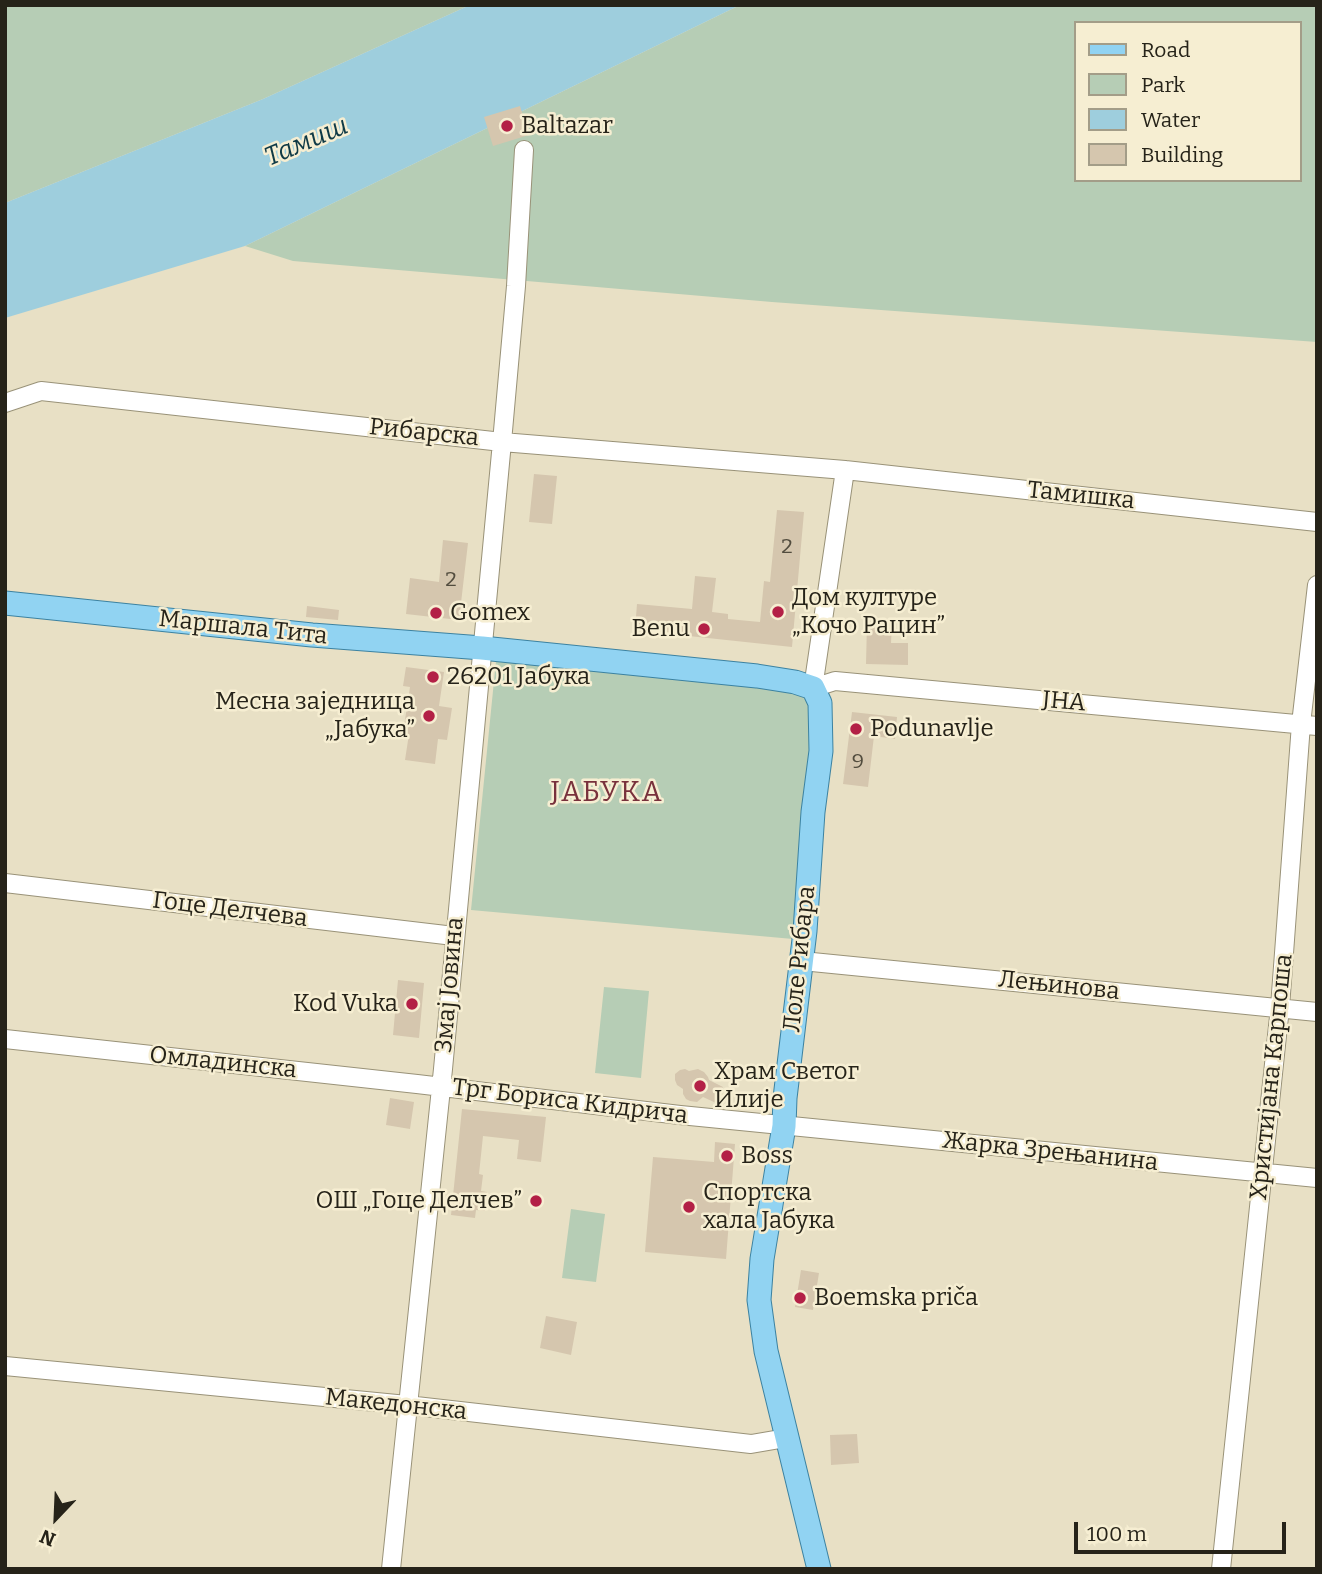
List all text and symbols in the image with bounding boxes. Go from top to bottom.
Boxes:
legend [1074,21,1301,182]
text: Road [1141,37,1190,63]
text: Park [1141,72,1185,98]
text: Water [1141,107,1200,133]
water label: Тамиш [260,110,354,174]
place label: Baltazar [521,112,613,140]
marker: Baltazar [499,118,515,134]
text: Building [1141,142,1223,168]
street label: Рибарска [368,413,480,453]
street label: Тамишка [1026,476,1136,516]
house number: 2 [781,534,793,560]
house number: 2 [445,567,457,593]
place label: Дом културе „Кочо Рацин” [792,584,945,640]
place label: Gomex [450,599,530,627]
marker: Дом културе „Кочо Рацин” [770,604,786,620]
street label: Маршала Тита [157,605,329,651]
marker: Gomex [428,605,444,621]
place label: Benu [632,615,690,643]
marker: Benu [696,621,712,637]
place label: 26201 Јабука [447,663,590,691]
marker: 26201 Јабука [425,669,441,685]
street label: ЈНА [1041,686,1087,718]
place label: Месна заједница „Јабука” [215,688,415,744]
marker: Месна заједница „Јабука” [421,708,437,724]
place label: Podunavlje [870,715,994,743]
marker: Podunavlje [848,721,864,737]
house number: 9 [852,749,864,775]
district label: ЈАБУКА [551,776,663,810]
street label: Лоле Рибара [778,884,822,1034]
street label: Гоце Делчева [151,886,309,934]
street label: Змај Јовина [430,916,470,1054]
street label: Христијана Карпоша [1245,952,1299,1202]
street label: Лењинова [997,965,1121,1007]
place label: Kod Vuka [293,990,398,1018]
marker: Kod Vuka [404,996,420,1012]
street label: Омладинска [148,1041,298,1085]
place label: Храм Светог Илије [714,1058,859,1114]
street label: Трг Бориса Кидрича [451,1073,689,1131]
marker: Храм Светог Илије [692,1078,708,1094]
street label: Жарка Зрењанина [940,1126,1160,1178]
place label: Boss [741,1142,793,1170]
marker: Boss [719,1148,735,1164]
place label: Спортска хала Јабука [703,1179,835,1235]
place label: ОШ „Гоце Делчев” [315,1187,522,1215]
marker: ОШ „Гоце Делчев” [528,1193,544,1209]
marker: Спортска хала Јабука [681,1199,697,1215]
place label: Boemska priča [814,1284,978,1312]
marker: Boemska priča [792,1290,808,1306]
street label: Македонска [324,1383,468,1427]
north arrow [21,1483,91,1553]
scale bar [1077,1508,1289,1552]
text: 100 m [1087,1521,1147,1547]
text: N [36,1524,59,1551]

